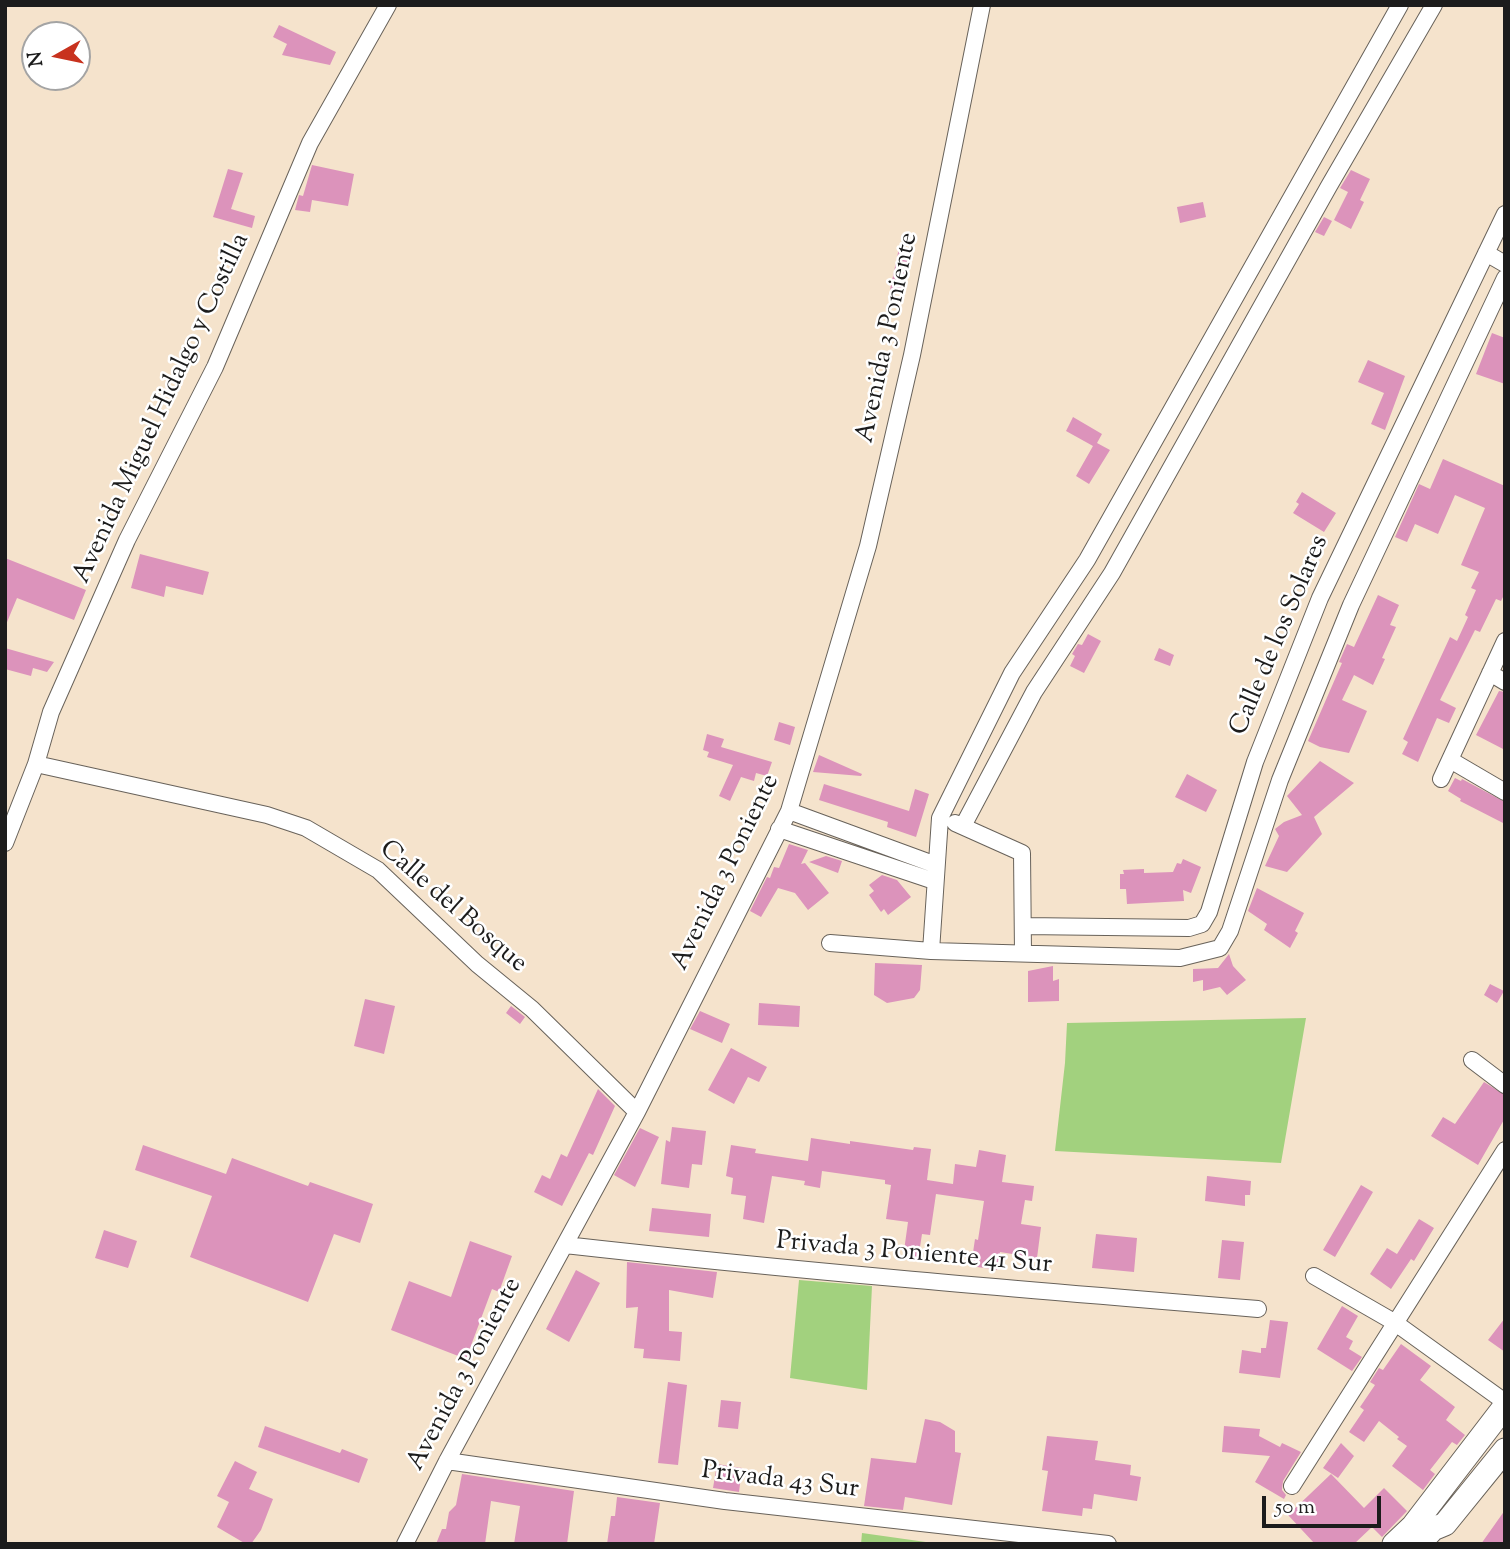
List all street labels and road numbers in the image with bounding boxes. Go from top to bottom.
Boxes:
street label: Avenida Miguel Hidalgo y Costilla [68,229,258,589]
street label: Avenida 3 Poniente [851,230,927,446]
street label: Calle de los Solares [1225,531,1337,741]
street label: Avenida 3 Poniente [666,770,788,976]
street label: Calle del Bosque [372,835,532,981]
street label: Privada 3 Poniente 41 Sur [775,1227,1053,1283]
street label: Avenida 3 Poniente [402,1273,530,1477]
street label: Privada 43 Sur [700,1457,860,1507]

